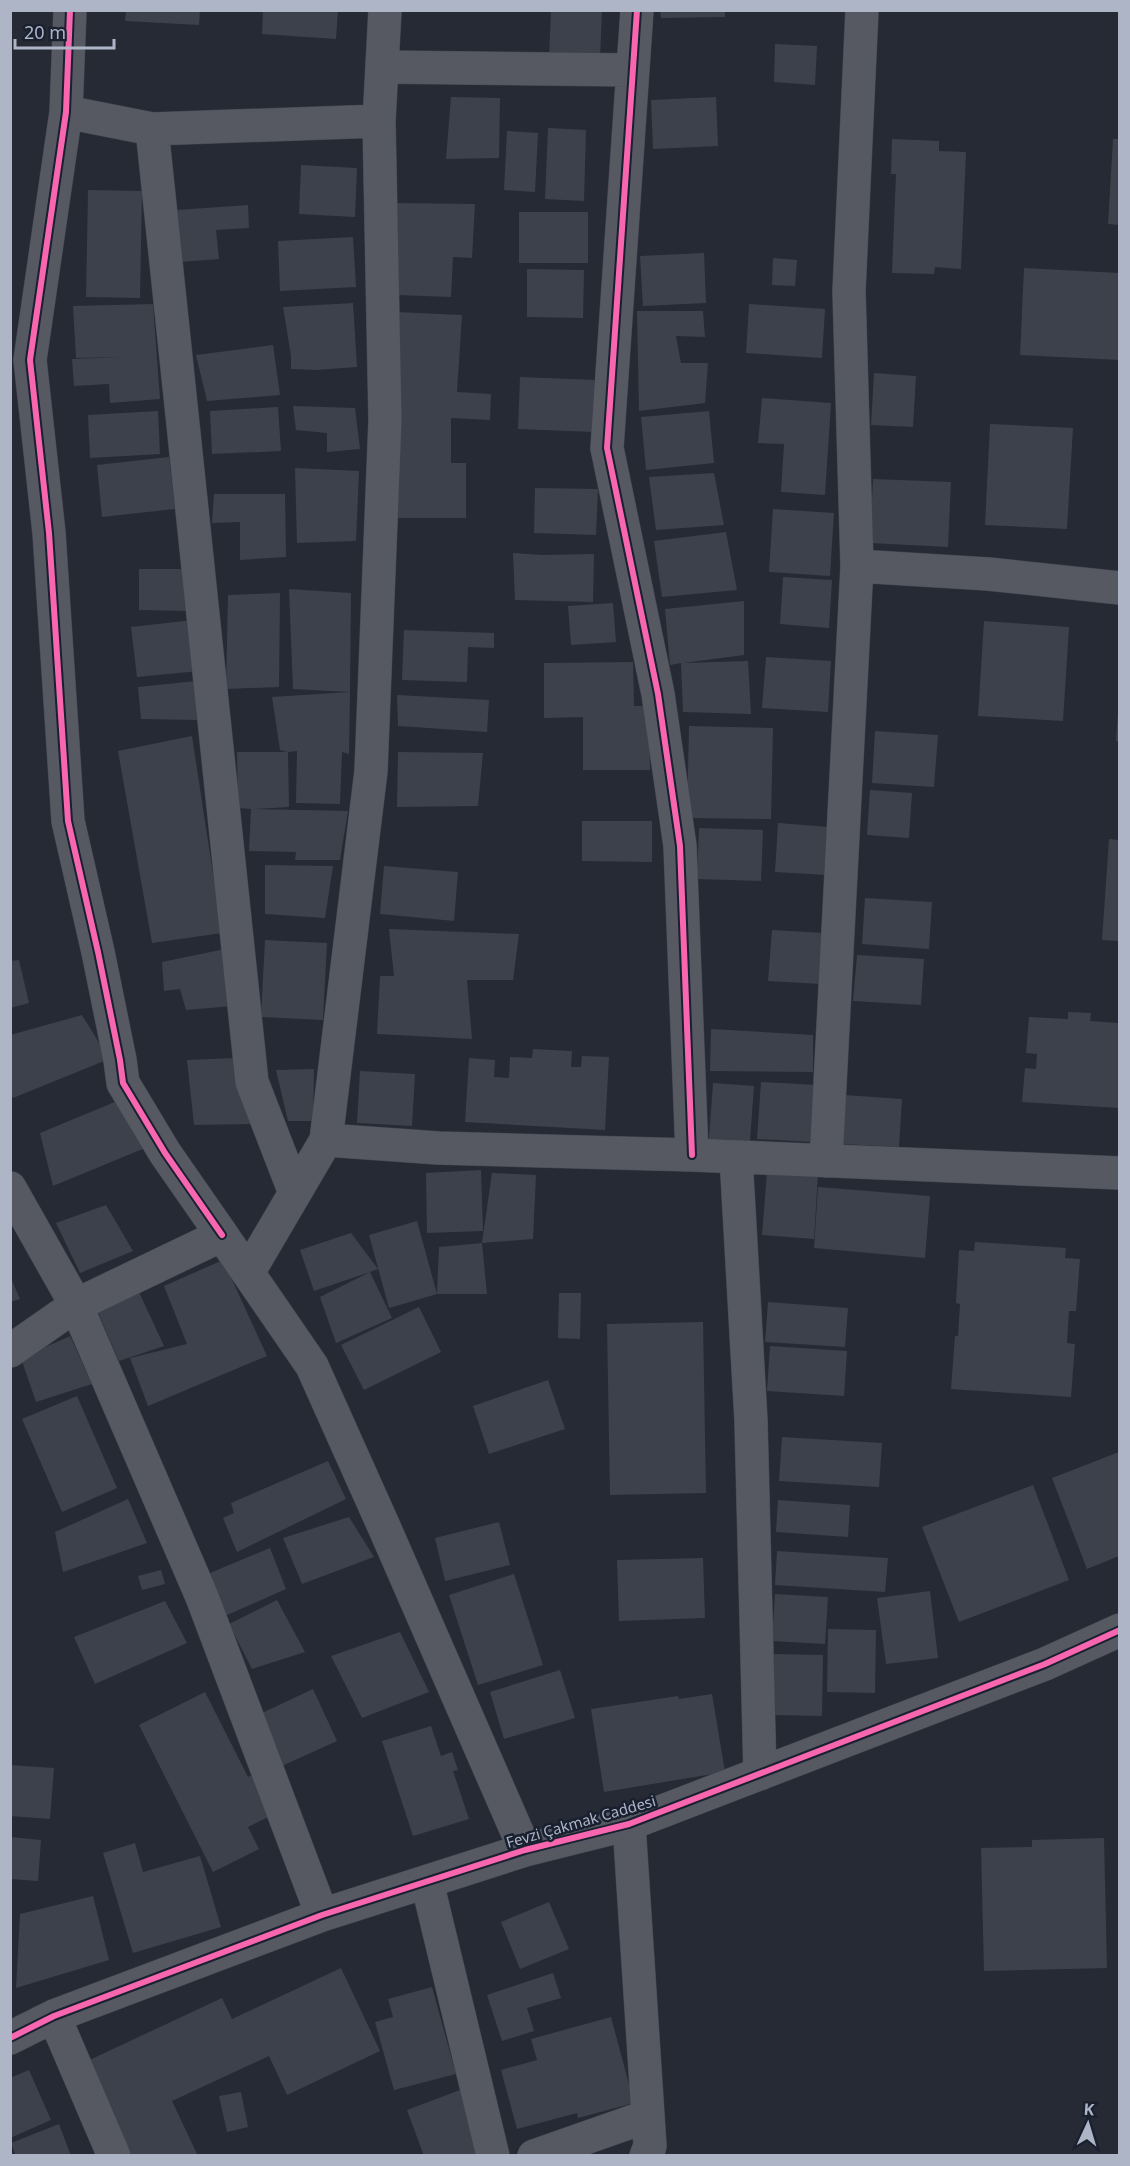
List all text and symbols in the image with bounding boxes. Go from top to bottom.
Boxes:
scale bar [15,12,114,50]
text: 20 m [24,20,66,44]
street label: Fevzi Çakmak Caddesi [504,1790,658,1852]
north arrow [1058,2094,1118,2154]
text: K [1083,2098,1095,2120]

